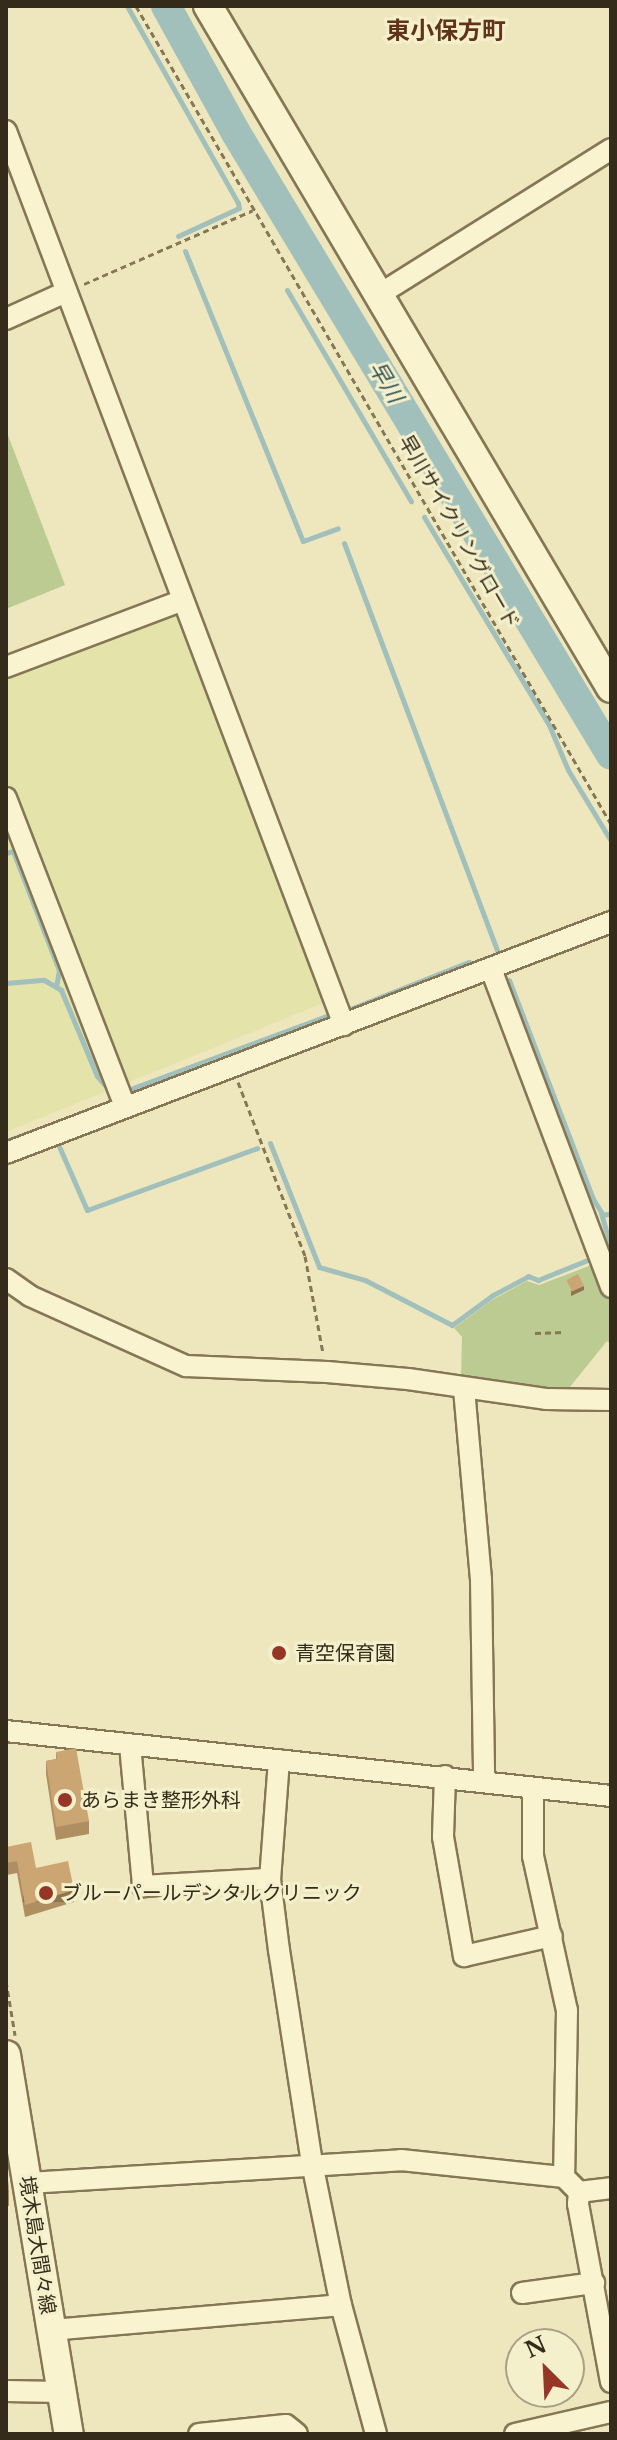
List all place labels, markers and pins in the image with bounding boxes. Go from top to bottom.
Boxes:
place label: 青空保育園 [295,1641,395,1665]
marker: 青空保育園 [270,1644,288,1662]
place label: あらまき整形外科 [81,1788,241,1812]
marker: あらまき整形外科 [56,1791,74,1809]
place label: ブルーパールデンタルクリニック [62,1881,362,1905]
marker: ブルーパールデンタルクリニック [37,1884,55,1902]

